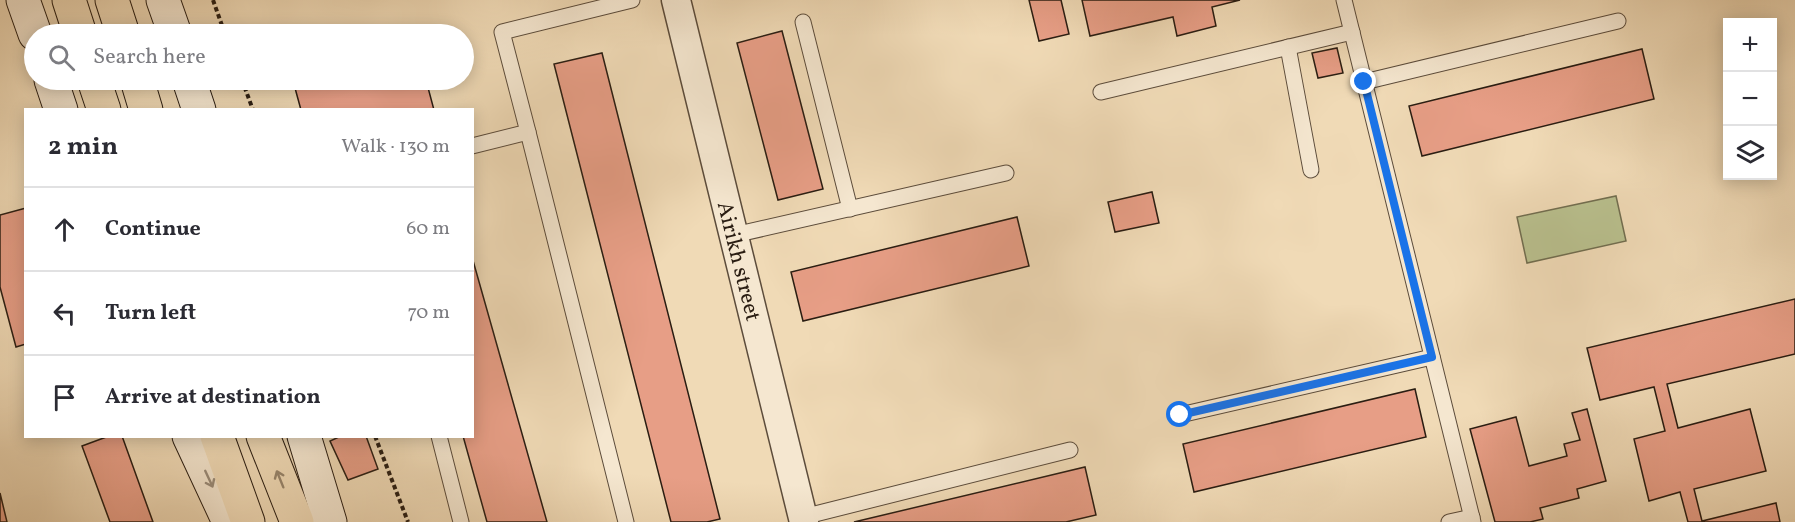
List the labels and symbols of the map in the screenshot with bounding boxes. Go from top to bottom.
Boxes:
route end [1350,68,1376,94]
street label: Airikh street [708,198,767,325]
route start [1166,401,1192,427]
one-way arrow [204,470,216,488]
one-way arrow [274,471,285,489]

